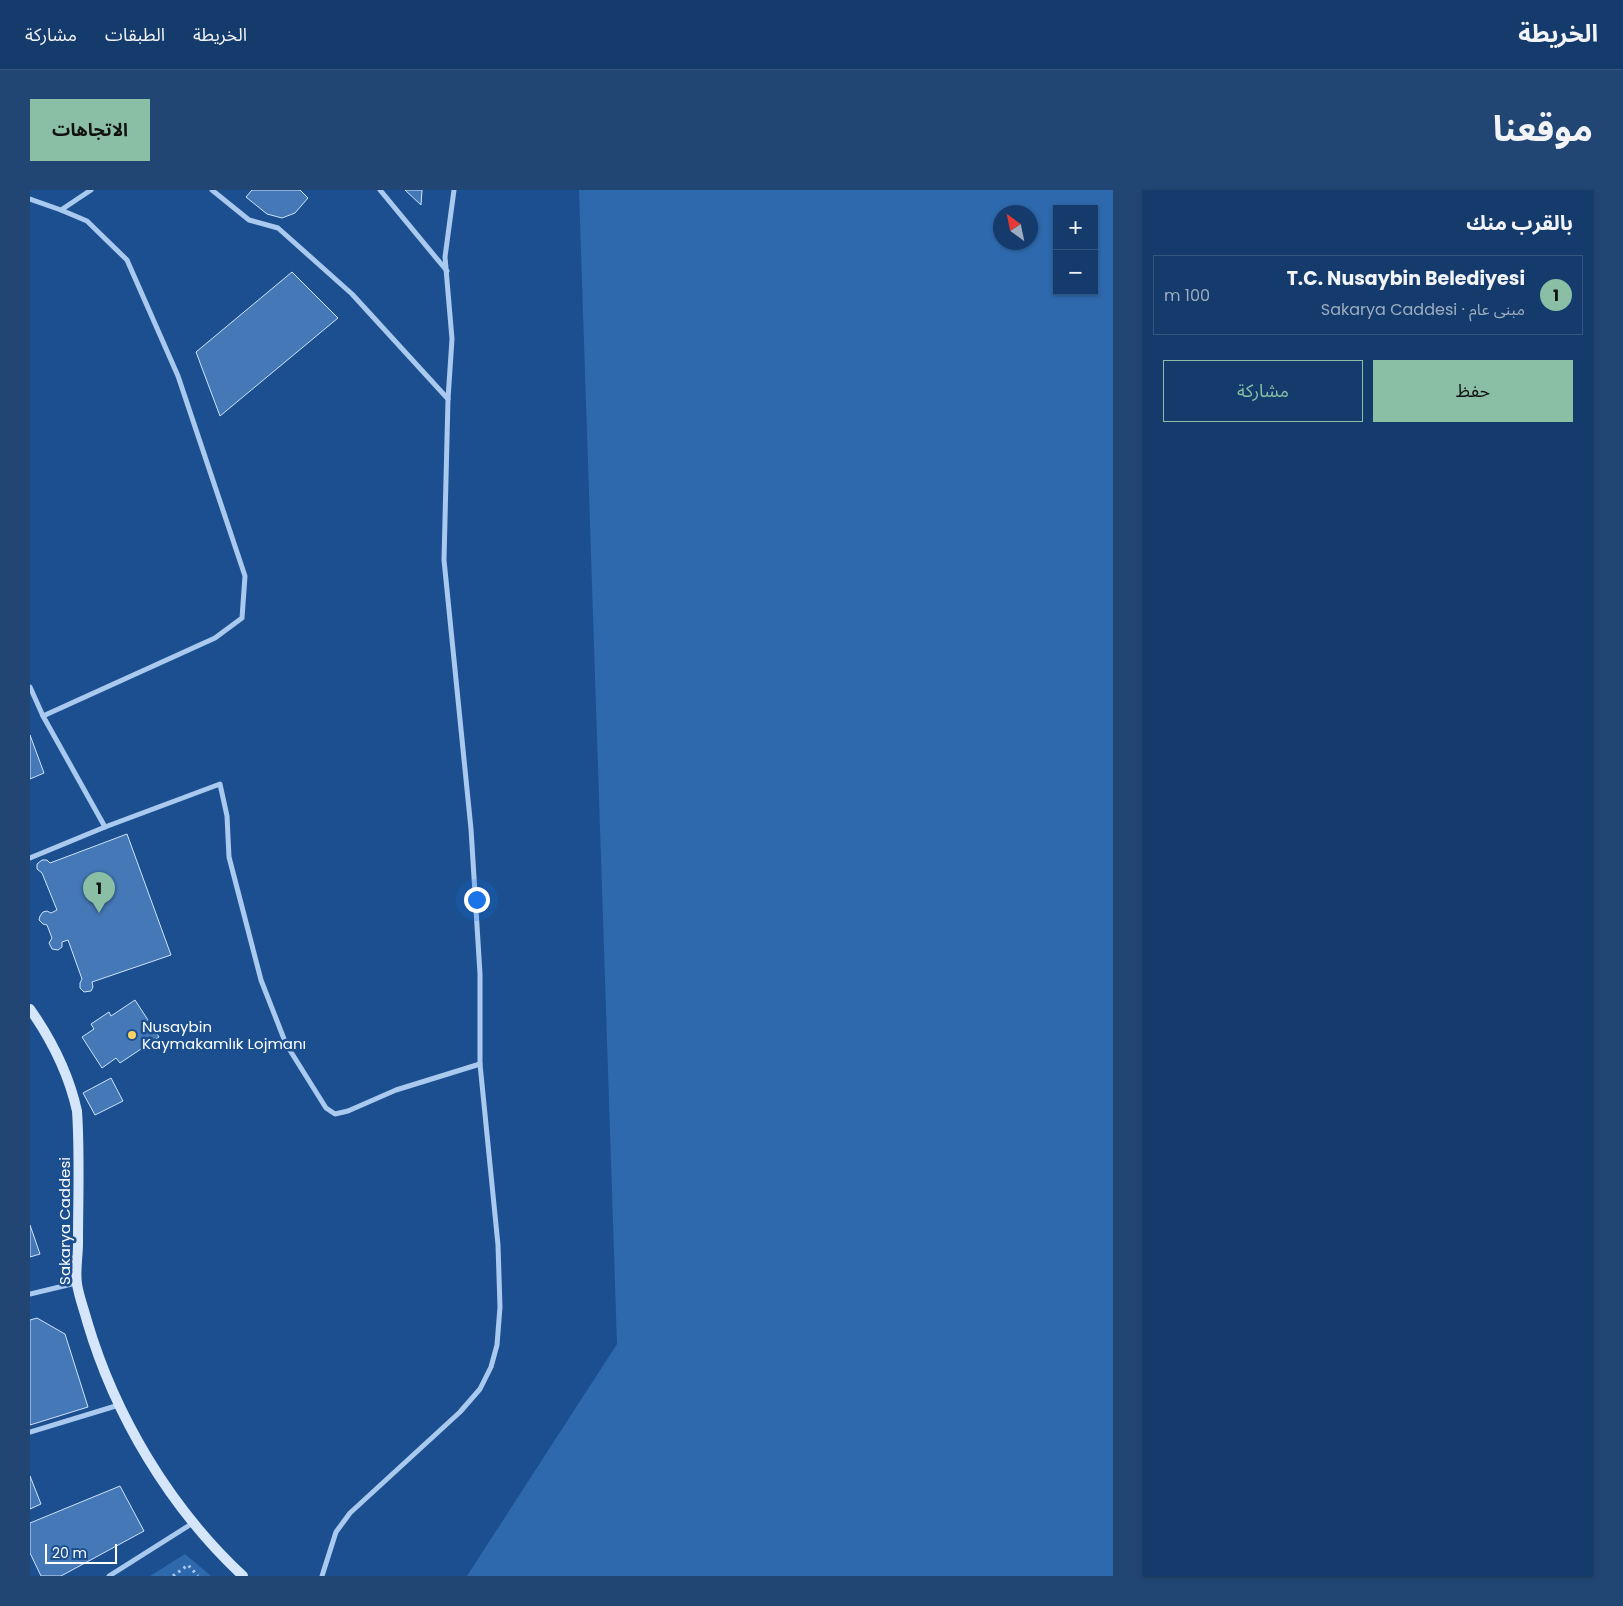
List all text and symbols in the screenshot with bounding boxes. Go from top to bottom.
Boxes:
text: الخريطة [1518,17,1598,50]
text: مشاركة [25,22,77,47]
text: الطبقات [105,22,165,47]
text: الخريطة [193,22,247,47]
button: الاتجاهات [30,99,150,161]
text: موقعنا [1493,104,1593,153]
north arrow [993,205,1038,250]
map controls [1053,205,1098,295]
button: + [1053,205,1098,250]
text: بالقرب منك [1466,208,1573,237]
button: − [1053,250,1098,295]
text: T.C. Nusaybin Belediyesi [1287,265,1525,292]
text: 100 m [1164,284,1210,307]
text: 1 [1553,284,1559,307]
text: مبنى عام · Sakarya Caddesi [1321,298,1525,321]
button: مشاركة [1163,360,1363,422]
button: حفظ [1373,360,1573,422]
pin: 1 [83,872,115,913]
your location [464,887,490,913]
place label: Nusaybin Kaymakamlık Lojmanı [142,1016,306,1054]
marker: Nusaybin Kaymakamlık Lojmanı [126,1029,138,1041]
street label: Sakarya Caddesi [54,1157,75,1285]
scale bar [45,1541,118,1564]
text: 20 m [52,1543,87,1563]

